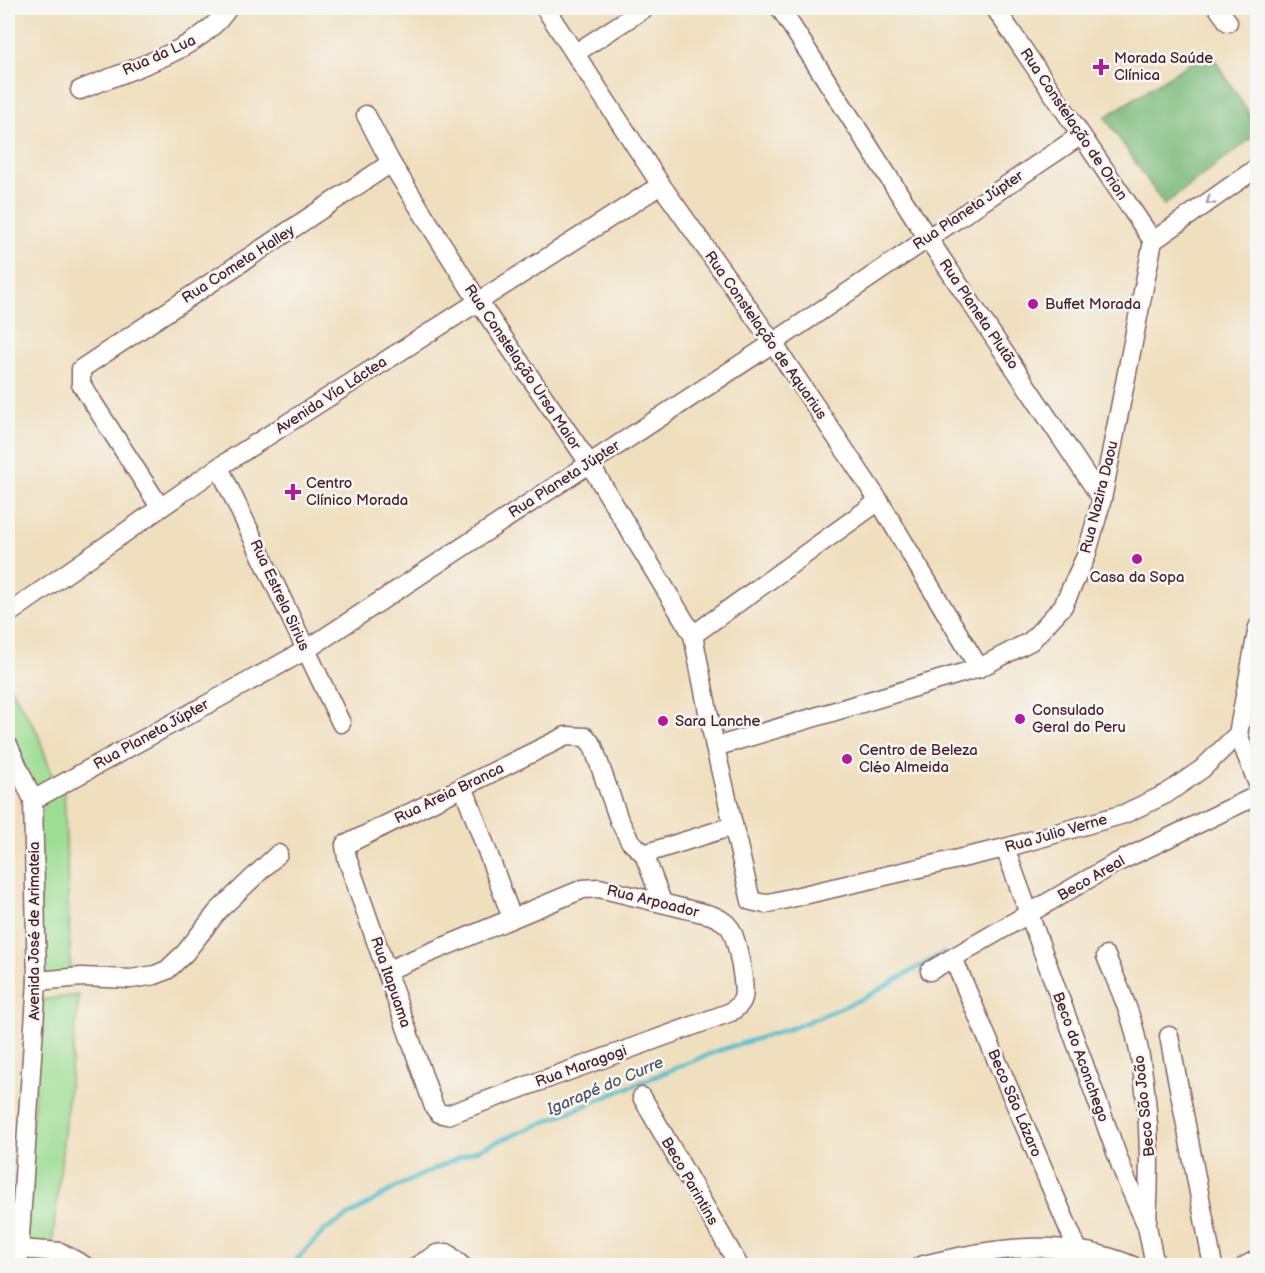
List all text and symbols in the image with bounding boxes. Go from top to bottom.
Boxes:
street label: Rua da Lua [120,31,199,80]
street label: Rua Constelação de Orion [1016,45,1132,204]
place label: Morada Saúde Clínica [1114,49,1213,85]
marker: Morada Saúde Clínica [1092,58,1110,76]
street label: Rua Planeta Júpter [909,166,1028,254]
one-way arrow [1205,194,1216,205]
street label: Rua Cometa Halley [178,221,298,308]
street label: Rua Constelação de Aquarius [700,247,831,424]
street label: Rua Planeta Plutão [935,255,1023,373]
street label: Rua Constelação Ursa Maior [460,281,586,454]
place label: Buffet Morada [1045,295,1141,314]
marker: Buffet Morada [1026,297,1040,311]
street label: Avenida Vía Láctea [272,352,391,438]
street label: Rua Planeta Júpter [505,436,624,523]
street label: Rua Nazira Daou [1076,439,1123,556]
place label: Centro Clínico Morada [306,474,408,510]
marker: Centro Clínico Morada [284,483,302,501]
street label: Rua Estrela Sirius [246,537,314,654]
marker: Casa da Sopa [1130,552,1144,566]
place label: Casa da Sopa [1090,568,1184,587]
street label: Rua Planeta Júpter [90,695,213,774]
place label: Consulado Geral do Peru [1032,701,1126,737]
place label: Sara Lanche [675,712,761,731]
marker: Consulado Geral do Peru [1013,712,1027,726]
marker: Sara Lanche [656,714,670,728]
place label: Centro de Beleza Cléo Almeida [859,741,978,777]
marker: Centro de Beleza Cléo Almeida [840,752,854,766]
street label: Rua Areia Branca [391,759,507,828]
street label: Rua Julio Verne [1003,810,1110,857]
street label: Avenida José de Arimateia [25,841,44,1021]
street label: Beco Areal [1054,852,1128,905]
street label: Rua Arpoador [605,881,702,922]
street label: Rua Itapuama [366,934,415,1030]
street label: Beco do Aconchego [1048,990,1113,1125]
street label: Rua Maragogi [533,1041,630,1092]
street label: Beco São Lázaro [983,1046,1046,1160]
water label: Igarapé do Curre [544,1053,667,1120]
street label: Beco São João [1130,1054,1159,1158]
street label: Beco Parintins [657,1134,723,1229]

